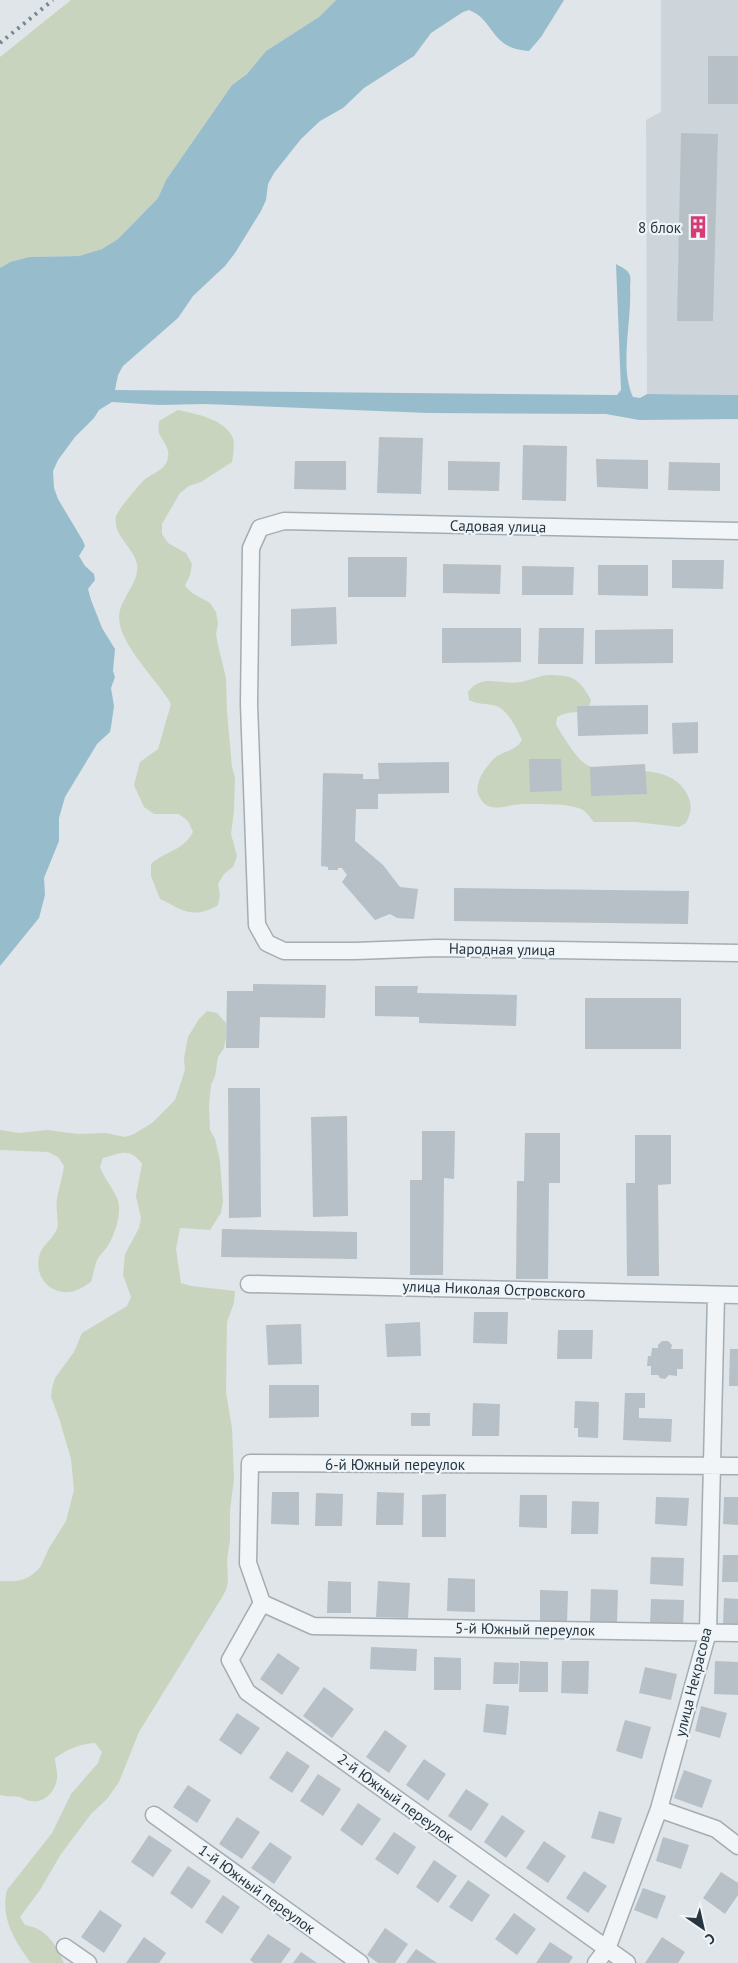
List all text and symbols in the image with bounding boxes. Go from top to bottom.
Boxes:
building icon: 8 блок [685,214,711,240]
place label: 8 блок [638,218,682,237]
street label: Садовая улица [450,516,546,536]
street label: Народная улица [449,939,555,959]
street label: улица Николая Островского [402,1276,586,1302]
street label: 6-й Южный переулок [325,1455,466,1474]
street label: 5-й Южный переулок [455,1618,596,1640]
street label: улица Некрасова [670,1625,716,1739]
street label: 2-й Южный переулок [334,1749,459,1847]
street label: 1-й Южный переулок [195,1840,320,1938]
north arrow [678,1903,728,1953]
text: С [702,1929,719,1949]

